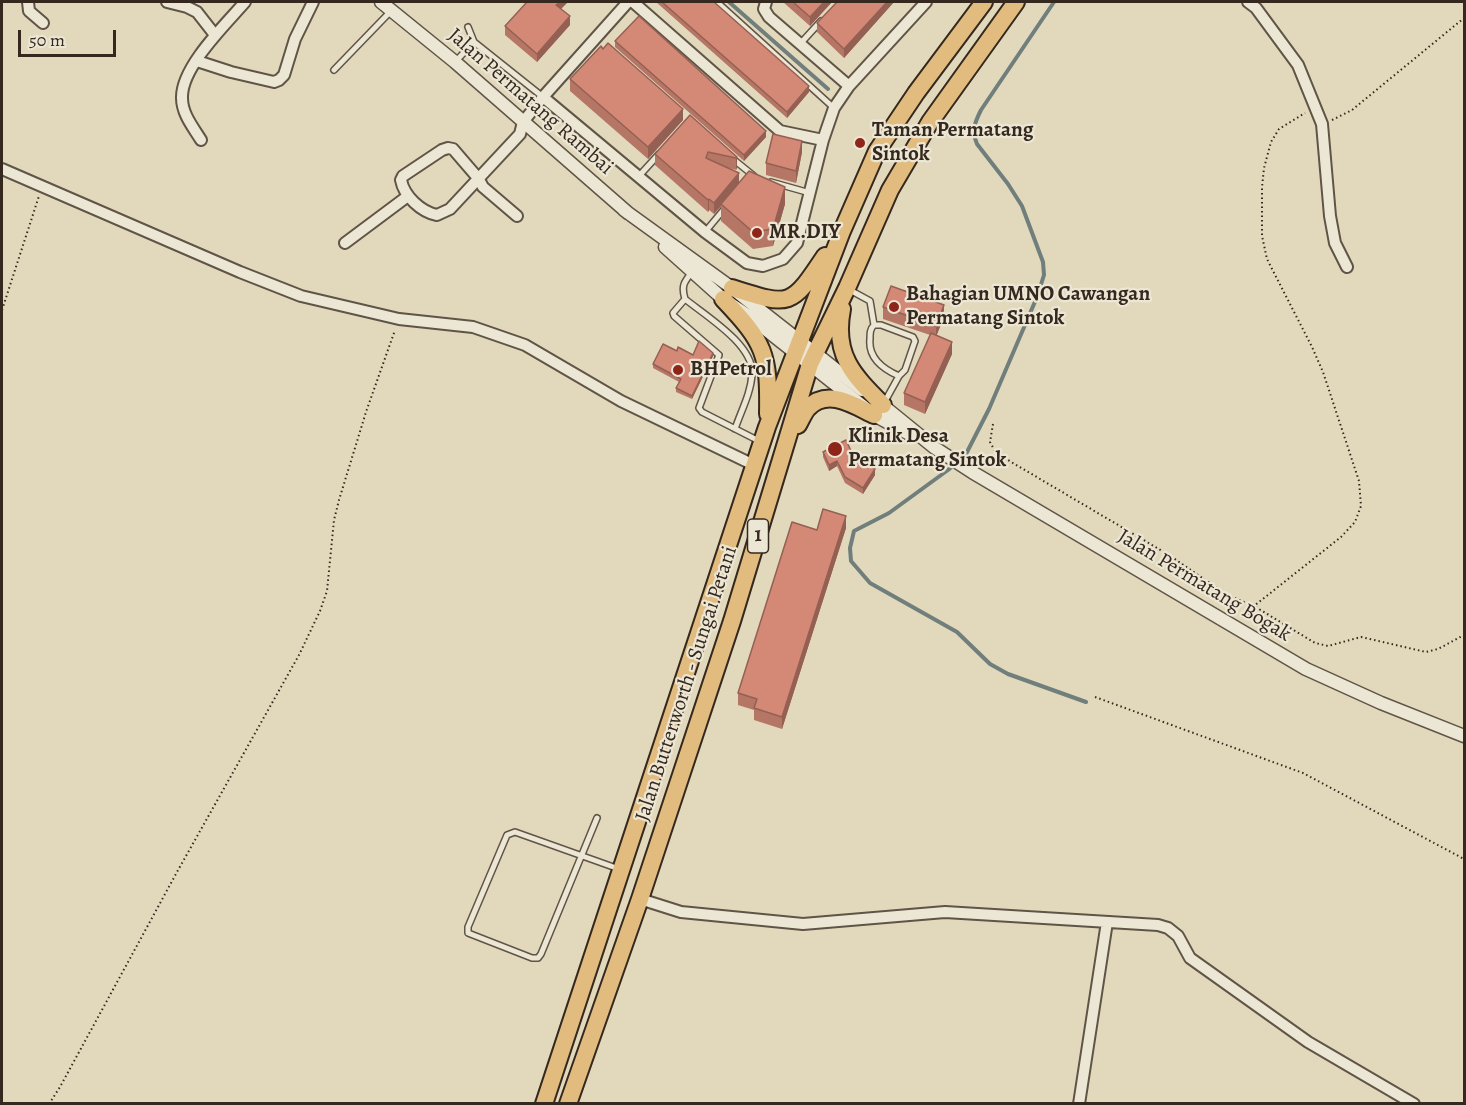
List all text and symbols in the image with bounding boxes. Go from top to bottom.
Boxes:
scale bar [21,18,118,56]
street label: Jalan Permatang Rambai [442,23,618,181]
text: 50 m [29,28,65,52]
place label: Taman Permatang Sintok [872,118,1034,168]
marker: Taman Permatang Sintok [853,136,867,150]
place label: MR.DIY [769,220,841,246]
marker: MR.DIY [750,226,764,240]
place label: Bahagian UMNO Cawangan Permatang Sintok [906,282,1150,332]
marker: Bahagian UMNO Cawangan Permatang Sintok [887,300,901,314]
place label: BHPetrol [690,357,772,383]
marker: BHPetrol [671,363,685,377]
place label: Klinik Desa Permatang Sintok [848,424,1006,474]
marker: Klinik Desa Permatang Sintok [826,440,844,458]
road number: 1 [748,519,768,553]
street label: Jalan Permatang Bogak [1113,524,1295,648]
street label: Jalan Butterworth - Sungai Petani [631,543,743,825]

